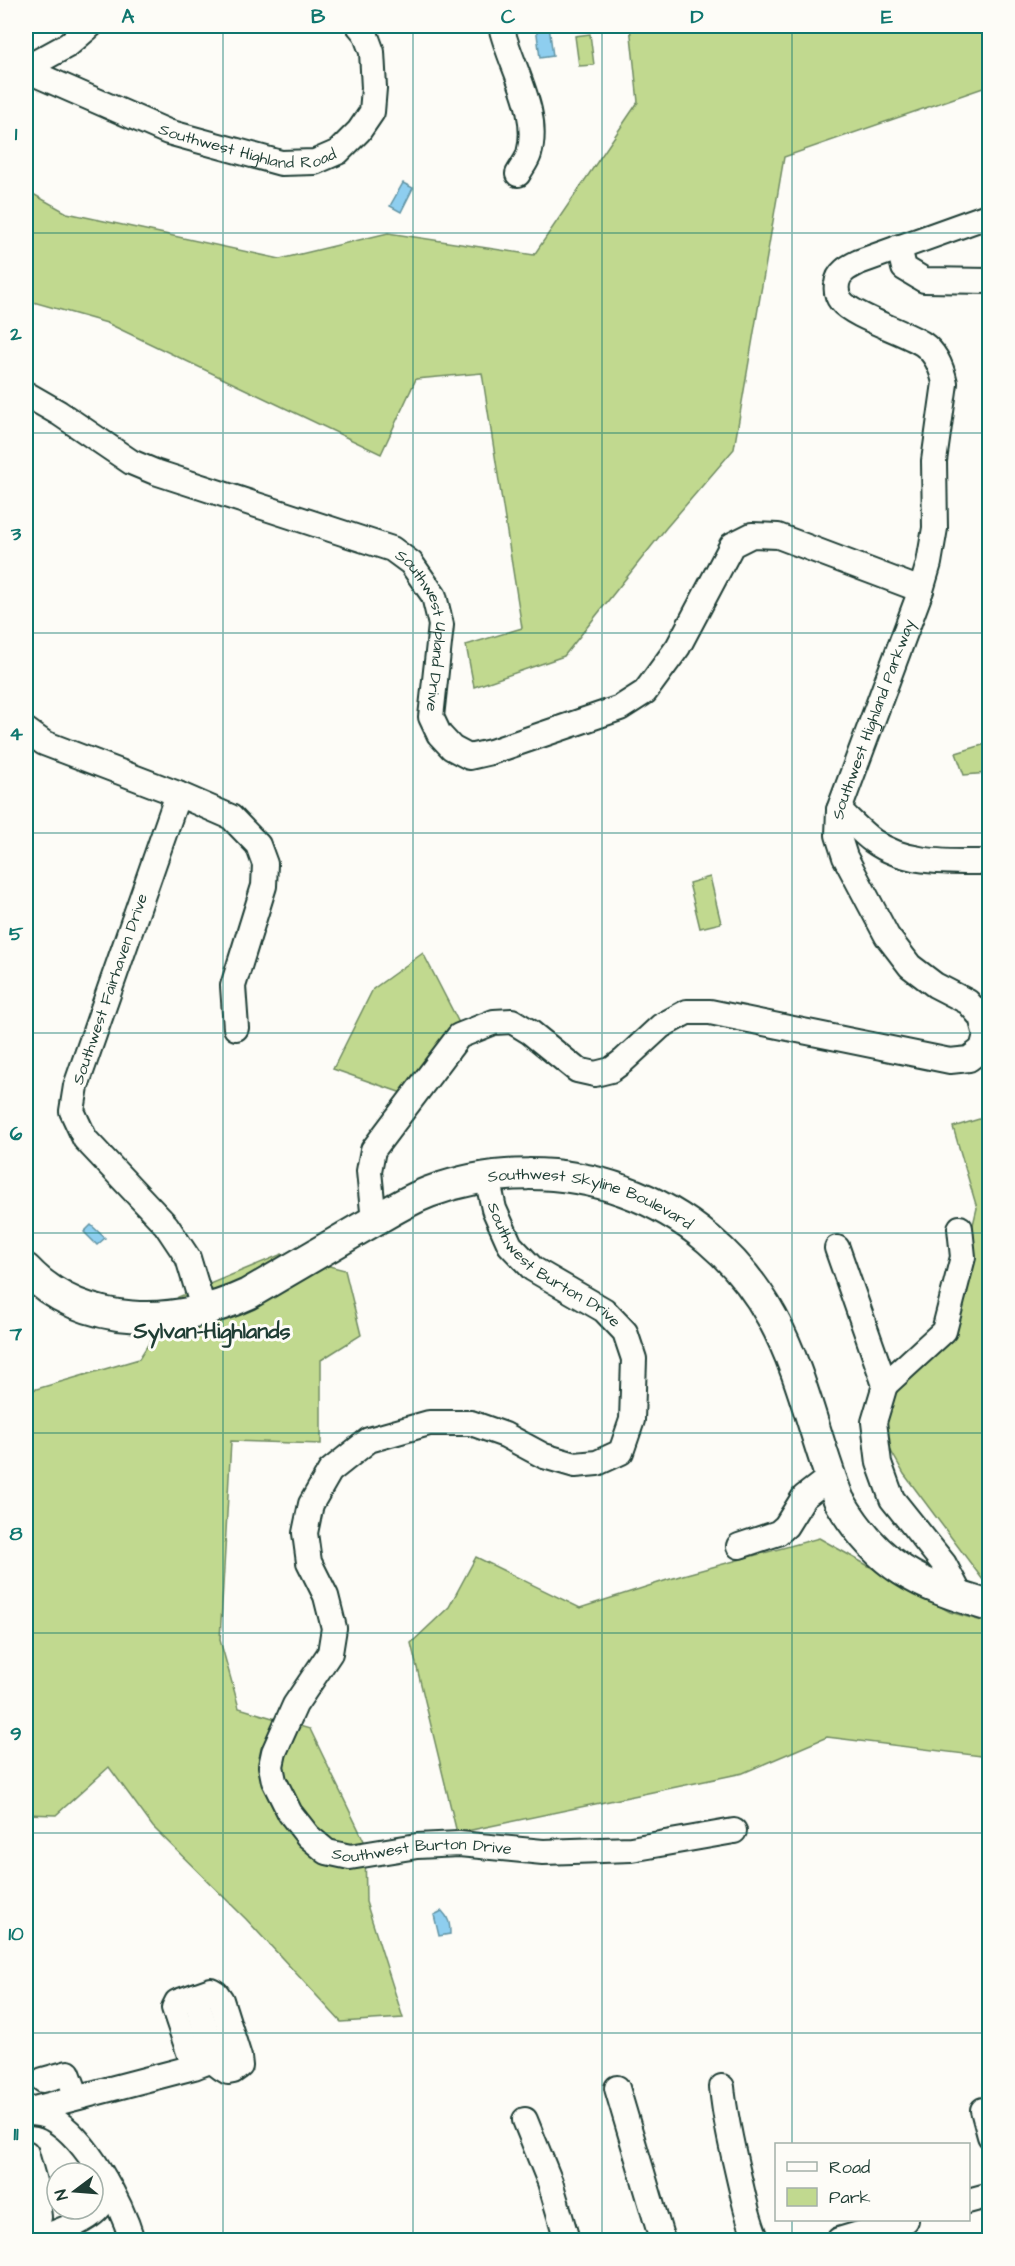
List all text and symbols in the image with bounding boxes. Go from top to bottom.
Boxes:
text: A [122,3,135,31]
text: B [311,3,326,31]
text: C [501,3,516,31]
text: D [691,3,704,31]
text: E [881,3,893,31]
street label: Southwest Highland Road [155,118,340,174]
text: 1 [15,120,18,148]
text: 2 [9,320,22,348]
text: 3 [10,520,22,548]
street label: Southwest Upland Drive [391,544,452,713]
street label: Southwest Highland Parkway [828,616,921,820]
text: 4 [9,720,23,748]
street label: Southwest Fairhaven Drive [67,890,153,1087]
text: 5 [9,920,24,948]
text: 6 [10,1120,23,1148]
street label: Southwest Skyline Boulevard [486,1163,697,1235]
street label: Southwest Burton Drive [482,1200,626,1332]
district label: Sylvan-Highlands [133,1316,290,1349]
text: 7 [9,1320,23,1348]
text: 8 [10,1520,23,1548]
text: 9 [10,1720,22,1748]
street label: Southwest Burton Drive [330,1833,513,1868]
text: 10 [8,1920,24,1948]
text: 11 [13,2120,19,2148]
legend [775,2143,970,2221]
text: Road [829,2155,870,2180]
north arrow [45,2161,105,2221]
text: Park [829,2185,871,2210]
text: N [50,2187,73,2203]

